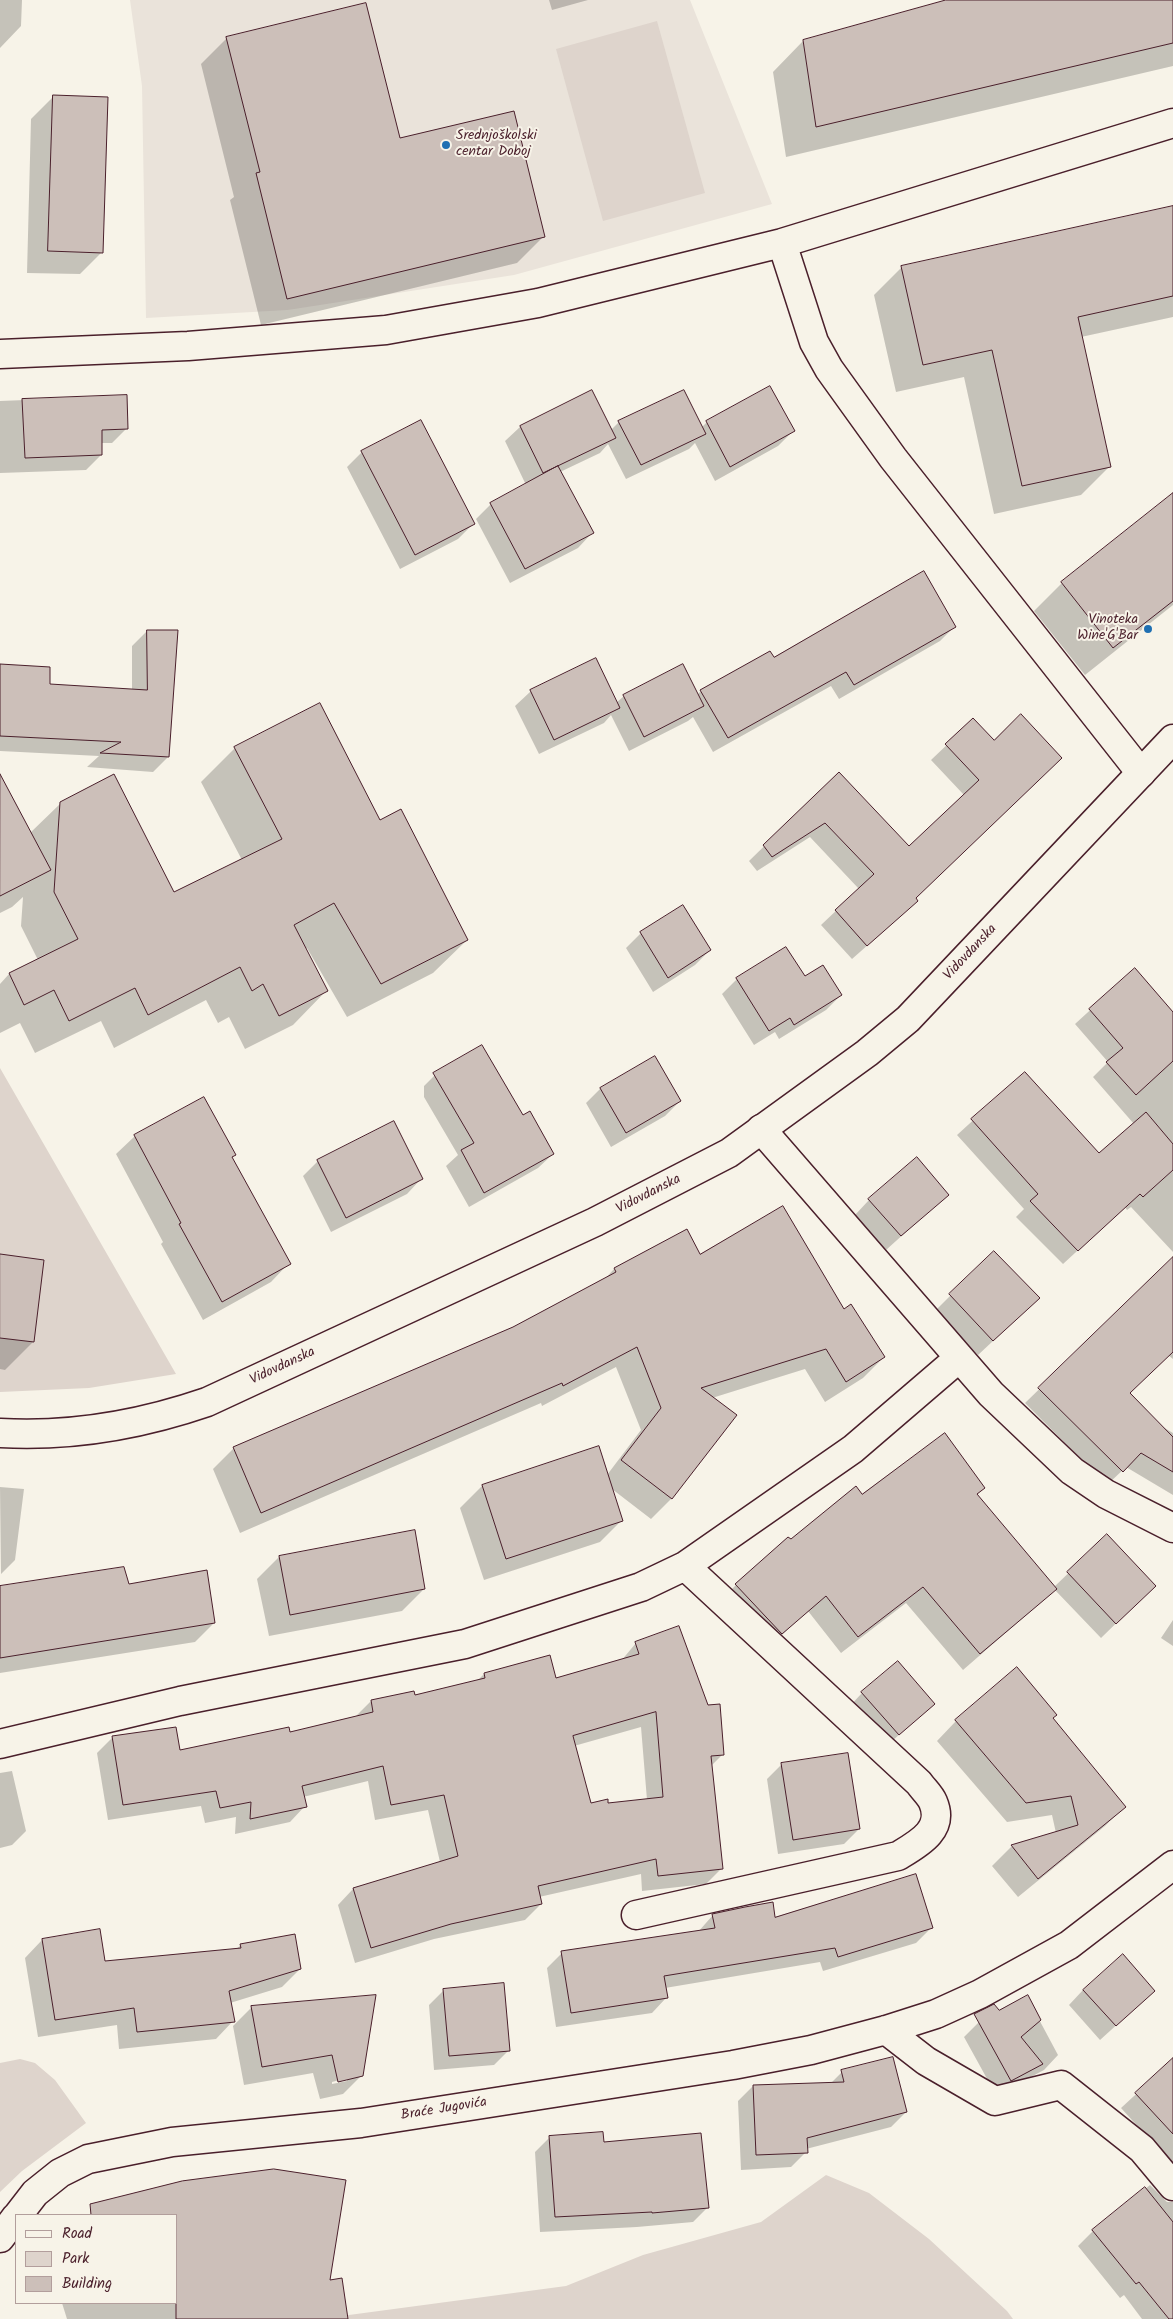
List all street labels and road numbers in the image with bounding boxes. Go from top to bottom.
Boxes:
street label: Vidovdanska [941,922,1001,984]
street label: Vidovdanska [614,1172,684,1218]
street label: Vidovdanska [248,1345,318,1389]
street label: Braće Jugovića [400,2095,488,2125]

